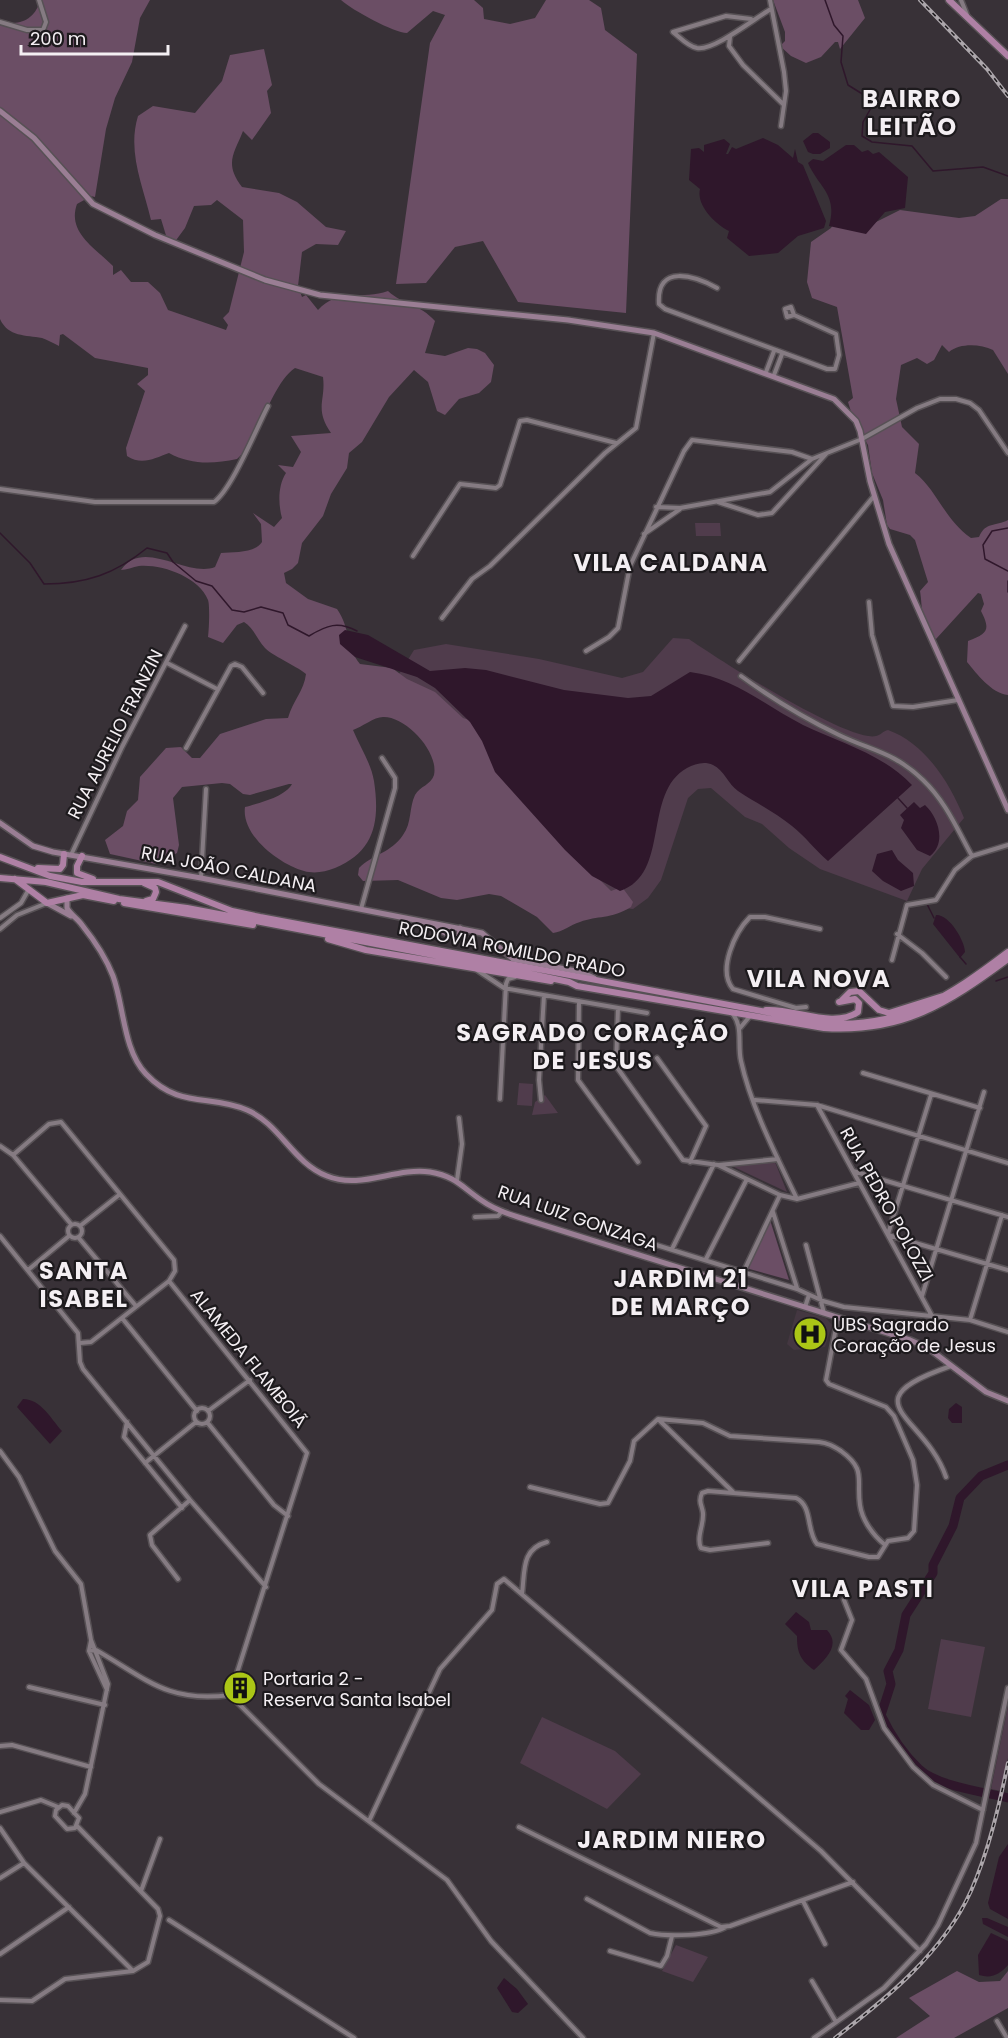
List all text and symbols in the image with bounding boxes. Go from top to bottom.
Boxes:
scale bar [21,18,168,56]
text: 200 m [30,26,86,51]
district label: BAIRRO LEITÃO [862,82,962,143]
district label: VILA CALDANA [573,546,769,579]
street label: RUA AURELIO FRANZIN [61,645,169,823]
street label: RUA JOÃO CALDANA [139,840,319,898]
street label: RODOVIA ROMILDO PRADO [397,915,627,983]
district label: VILA NOVA [747,962,891,995]
district label: SAGRADO CORAÇÃO DE JESUS [456,1016,730,1077]
street label: RUA PEDRO POLOZZI [834,1122,940,1286]
street label: RUA LUIZ GONZAGA [495,1179,661,1257]
district label: SANTA ISABEL [39,1254,129,1315]
district label: JARDIM 21 DE MARÇO [611,1262,751,1323]
street label: ALAMEDA FLAMBOIÃ [185,1283,313,1433]
place label: UBS Sagrado Coração de Jesus [833,1312,996,1358]
hospital icon: UBS Sagrado Coração de Jesus [792,1316,828,1352]
district label: VILA PASTI [792,1572,934,1605]
place label: Portaria 2 - Reserva Santa Isabel [263,1666,451,1712]
building icon: Portaria 2 - Reserva Santa Isabel [222,1670,258,1706]
district label: JARDIM NIERO [577,1823,767,1856]

